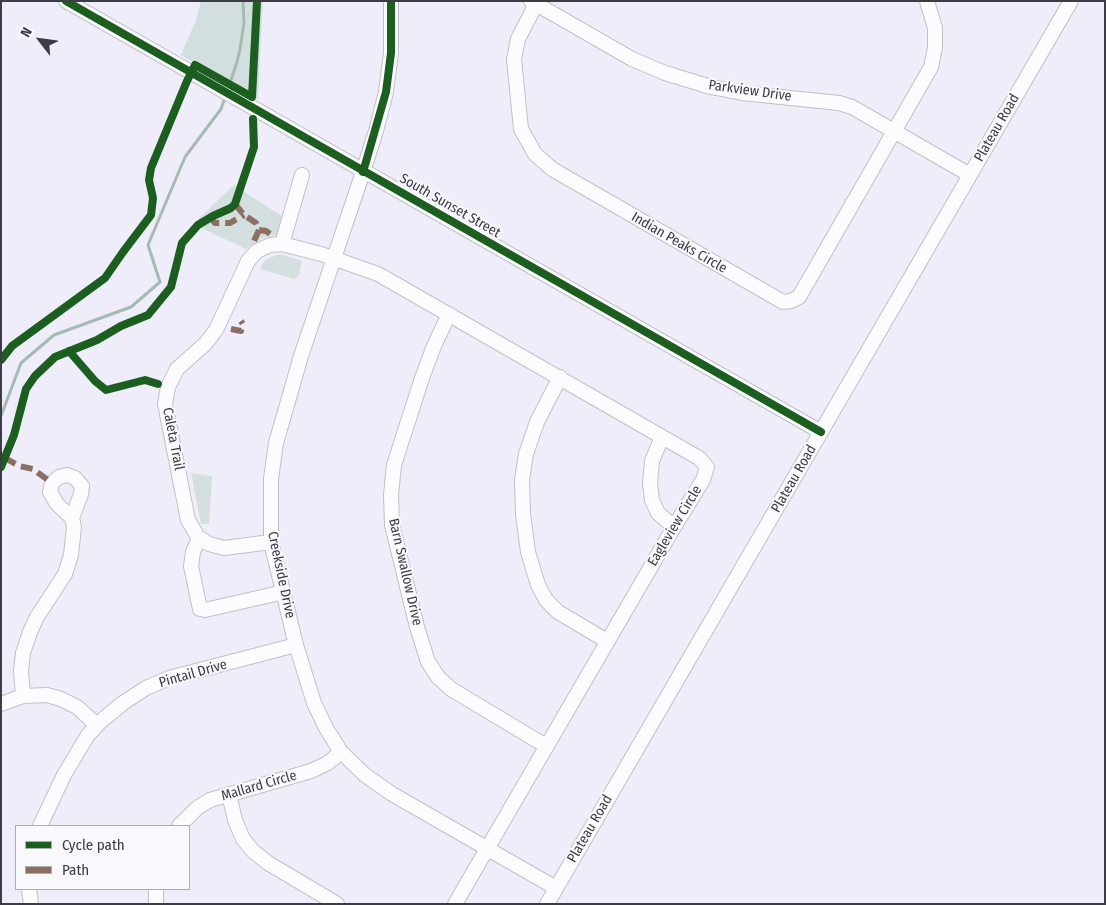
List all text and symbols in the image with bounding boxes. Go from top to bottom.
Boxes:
north arrow [15,15,65,65]
text: N [17,24,36,40]
street label: Parkview Drive [707,77,793,105]
street label: Plateau Road [971,91,1023,165]
street label: South Sunset Street [397,170,503,242]
street label: Indian Peaks Circle [628,209,730,277]
street label: Caleta Trail [159,406,187,472]
street label: Plateau Road [768,442,820,516]
street label: Eagleview Circle [644,483,706,569]
street label: Barn Swallow Drive [384,517,426,627]
street label: Creekside Drive [264,530,298,620]
street label: Pintail Drive [157,656,229,692]
street label: Mallard Circle [219,767,299,805]
street label: Plateau Road [564,792,616,866]
legend [15,825,190,890]
text: Cycle path [62,836,125,854]
text: Path [62,861,89,879]

